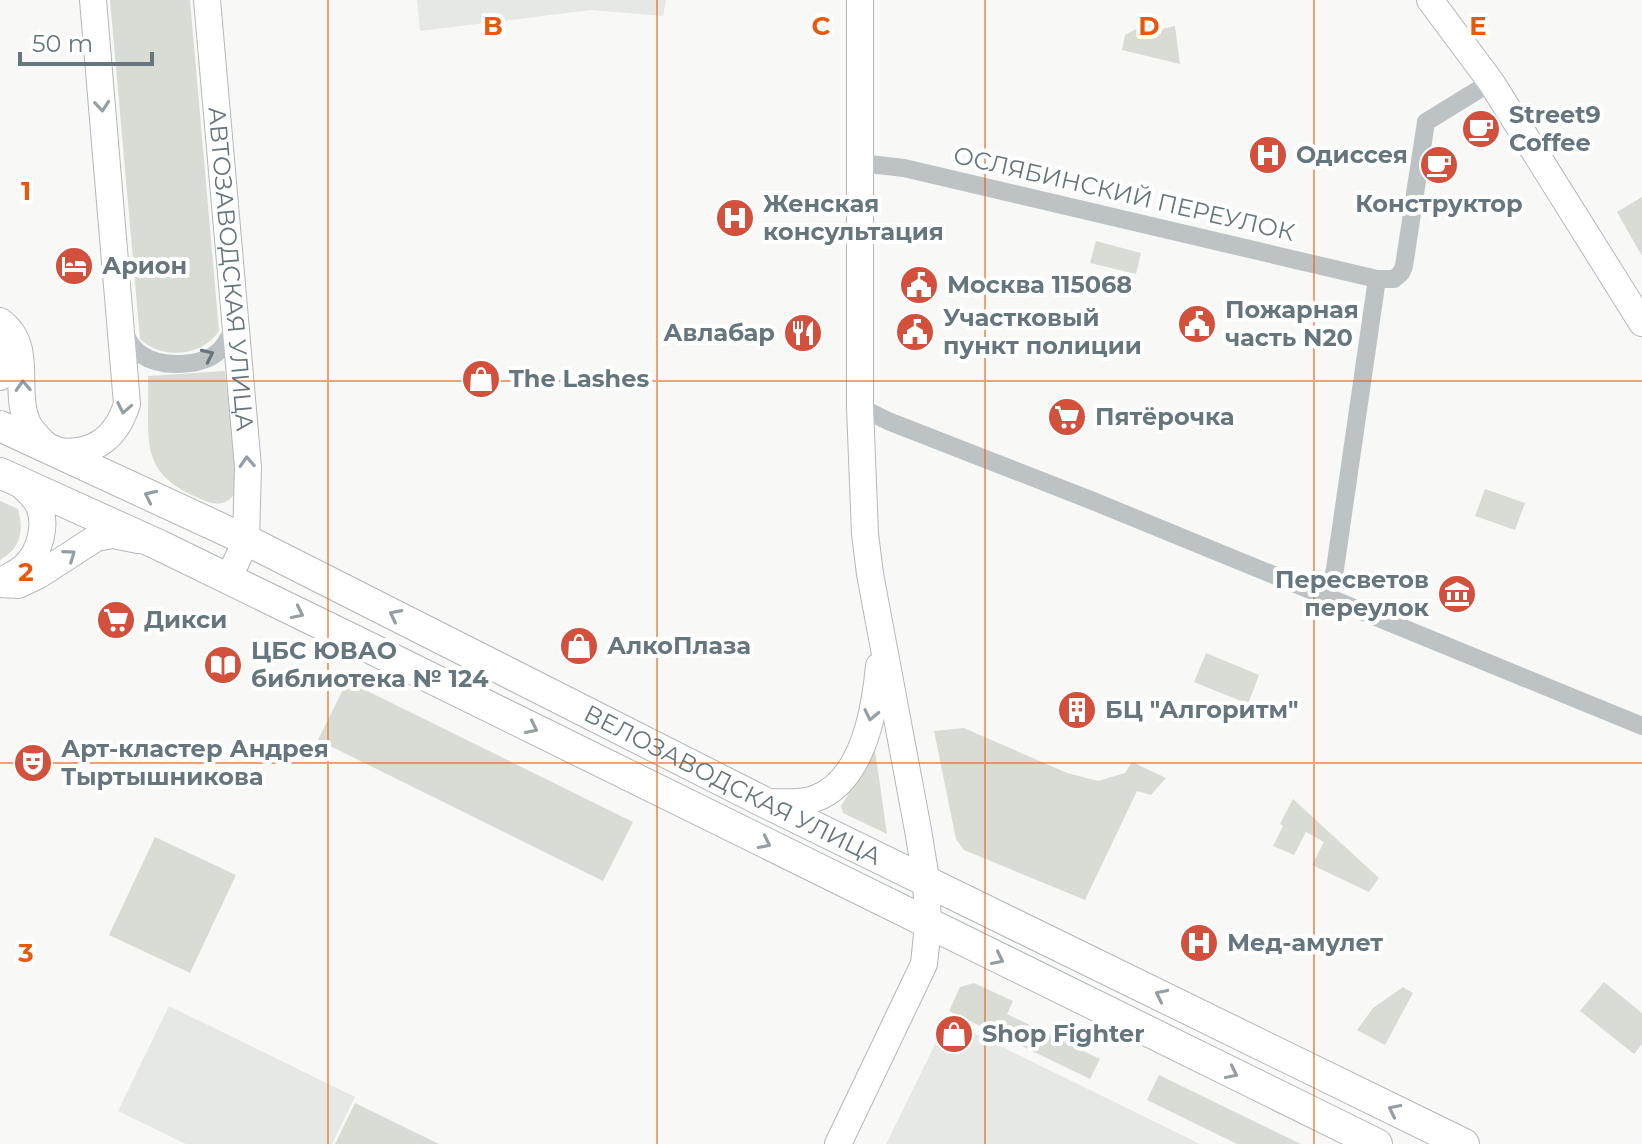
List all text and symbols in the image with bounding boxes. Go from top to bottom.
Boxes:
text: B [483,10,503,42]
text: C [812,10,831,42]
text: D [1138,10,1160,42]
text: E [1469,10,1487,42]
scale bar [20,16,152,66]
text: 50 m [32,29,93,58]
one-way arrow [93,100,110,113]
place label: Street9 Coffee [1509,100,1601,157]
street label: АВТОЗАВОДСКАЯ УЛИЦА [202,106,260,432]
cafe icon: Street9 Coffee [1460,108,1502,150]
hospital icon: Одиссея [1247,134,1289,176]
street label: ОСЛЯБИНСКИЙ ПЕРЕУЛОК [951,140,1298,247]
place label: Одиссея [1296,140,1408,169]
cafe icon: Конструктор [1418,144,1460,186]
text: 1 [21,175,31,207]
place label: Женская консультация [763,189,944,246]
place label: Конструктор [1355,189,1523,218]
hospital icon: Женская консультация [714,197,756,239]
hotel icon: Арион [53,245,95,287]
place label: Арион [102,251,187,280]
public building icon: Москва 115068 [898,264,940,306]
place label: Москва 115068 [947,270,1132,299]
place label: Пожарная часть N20 [1225,295,1359,352]
place label: Участковый пункт полиции [943,303,1142,360]
public building icon: Пожарная часть N20 [1176,303,1218,345]
public building icon: Участковый пункт полиции [894,311,936,353]
restaurant icon: Авлабар [782,312,824,354]
place label: Авлабар [663,318,775,347]
one-way arrow [200,349,214,365]
shop icon: The Lashes [460,358,502,400]
place label: The Lashes [509,364,649,393]
one-way arrow [15,379,32,392]
supermarket icon: Пятёрочка [1046,396,1088,438]
one-way arrow [117,401,134,414]
place label: Пятёрочка [1095,402,1235,431]
one-way arrow [238,455,255,468]
one-way arrow [143,490,158,506]
one-way arrow [61,550,75,565]
text: 2 [18,556,34,588]
place label: Пересветов переулок [1275,565,1430,622]
museum icon: Пересветов переулок [1436,573,1478,615]
supermarket icon: Дикси [95,599,137,641]
one-way arrow [290,603,305,619]
place label: Дикси [144,605,227,634]
one-way arrow [388,610,403,625]
shop icon: АлкоПлаза [558,625,600,667]
place label: АлкоПлаза [607,631,751,660]
place label: ЦБС ЮВАО библиотека № 124 [251,636,489,693]
library icon: ЦБС ЮВАО библиотека № 124 [202,644,244,686]
building icon: БЦ "Алгоритм" [1056,689,1098,731]
place label: БЦ "Алгоритм" [1105,695,1299,724]
street label: ВЕЛОЗАВОДСКАЯ УЛИЦА [579,698,886,871]
one-way arrow [863,708,880,722]
one-way arrow [523,718,538,734]
place label: Арт-кластер Андрея Тыртышникова [61,734,329,791]
theatre icon: Арт-кластер Андрея Тыртышникова [12,742,54,784]
one-way arrow [756,834,771,849]
hospital icon: Мед-амулет [1178,922,1220,964]
place label: Мед-амулет [1227,928,1383,957]
text: 3 [17,937,34,969]
one-way arrow [990,949,1005,965]
one-way arrow [1155,989,1170,1005]
shop icon: Shop Fighter [933,1013,975,1055]
place label: Shop Fighter [982,1019,1145,1048]
one-way arrow [1224,1063,1238,1079]
one-way arrow [1388,1104,1403,1120]

